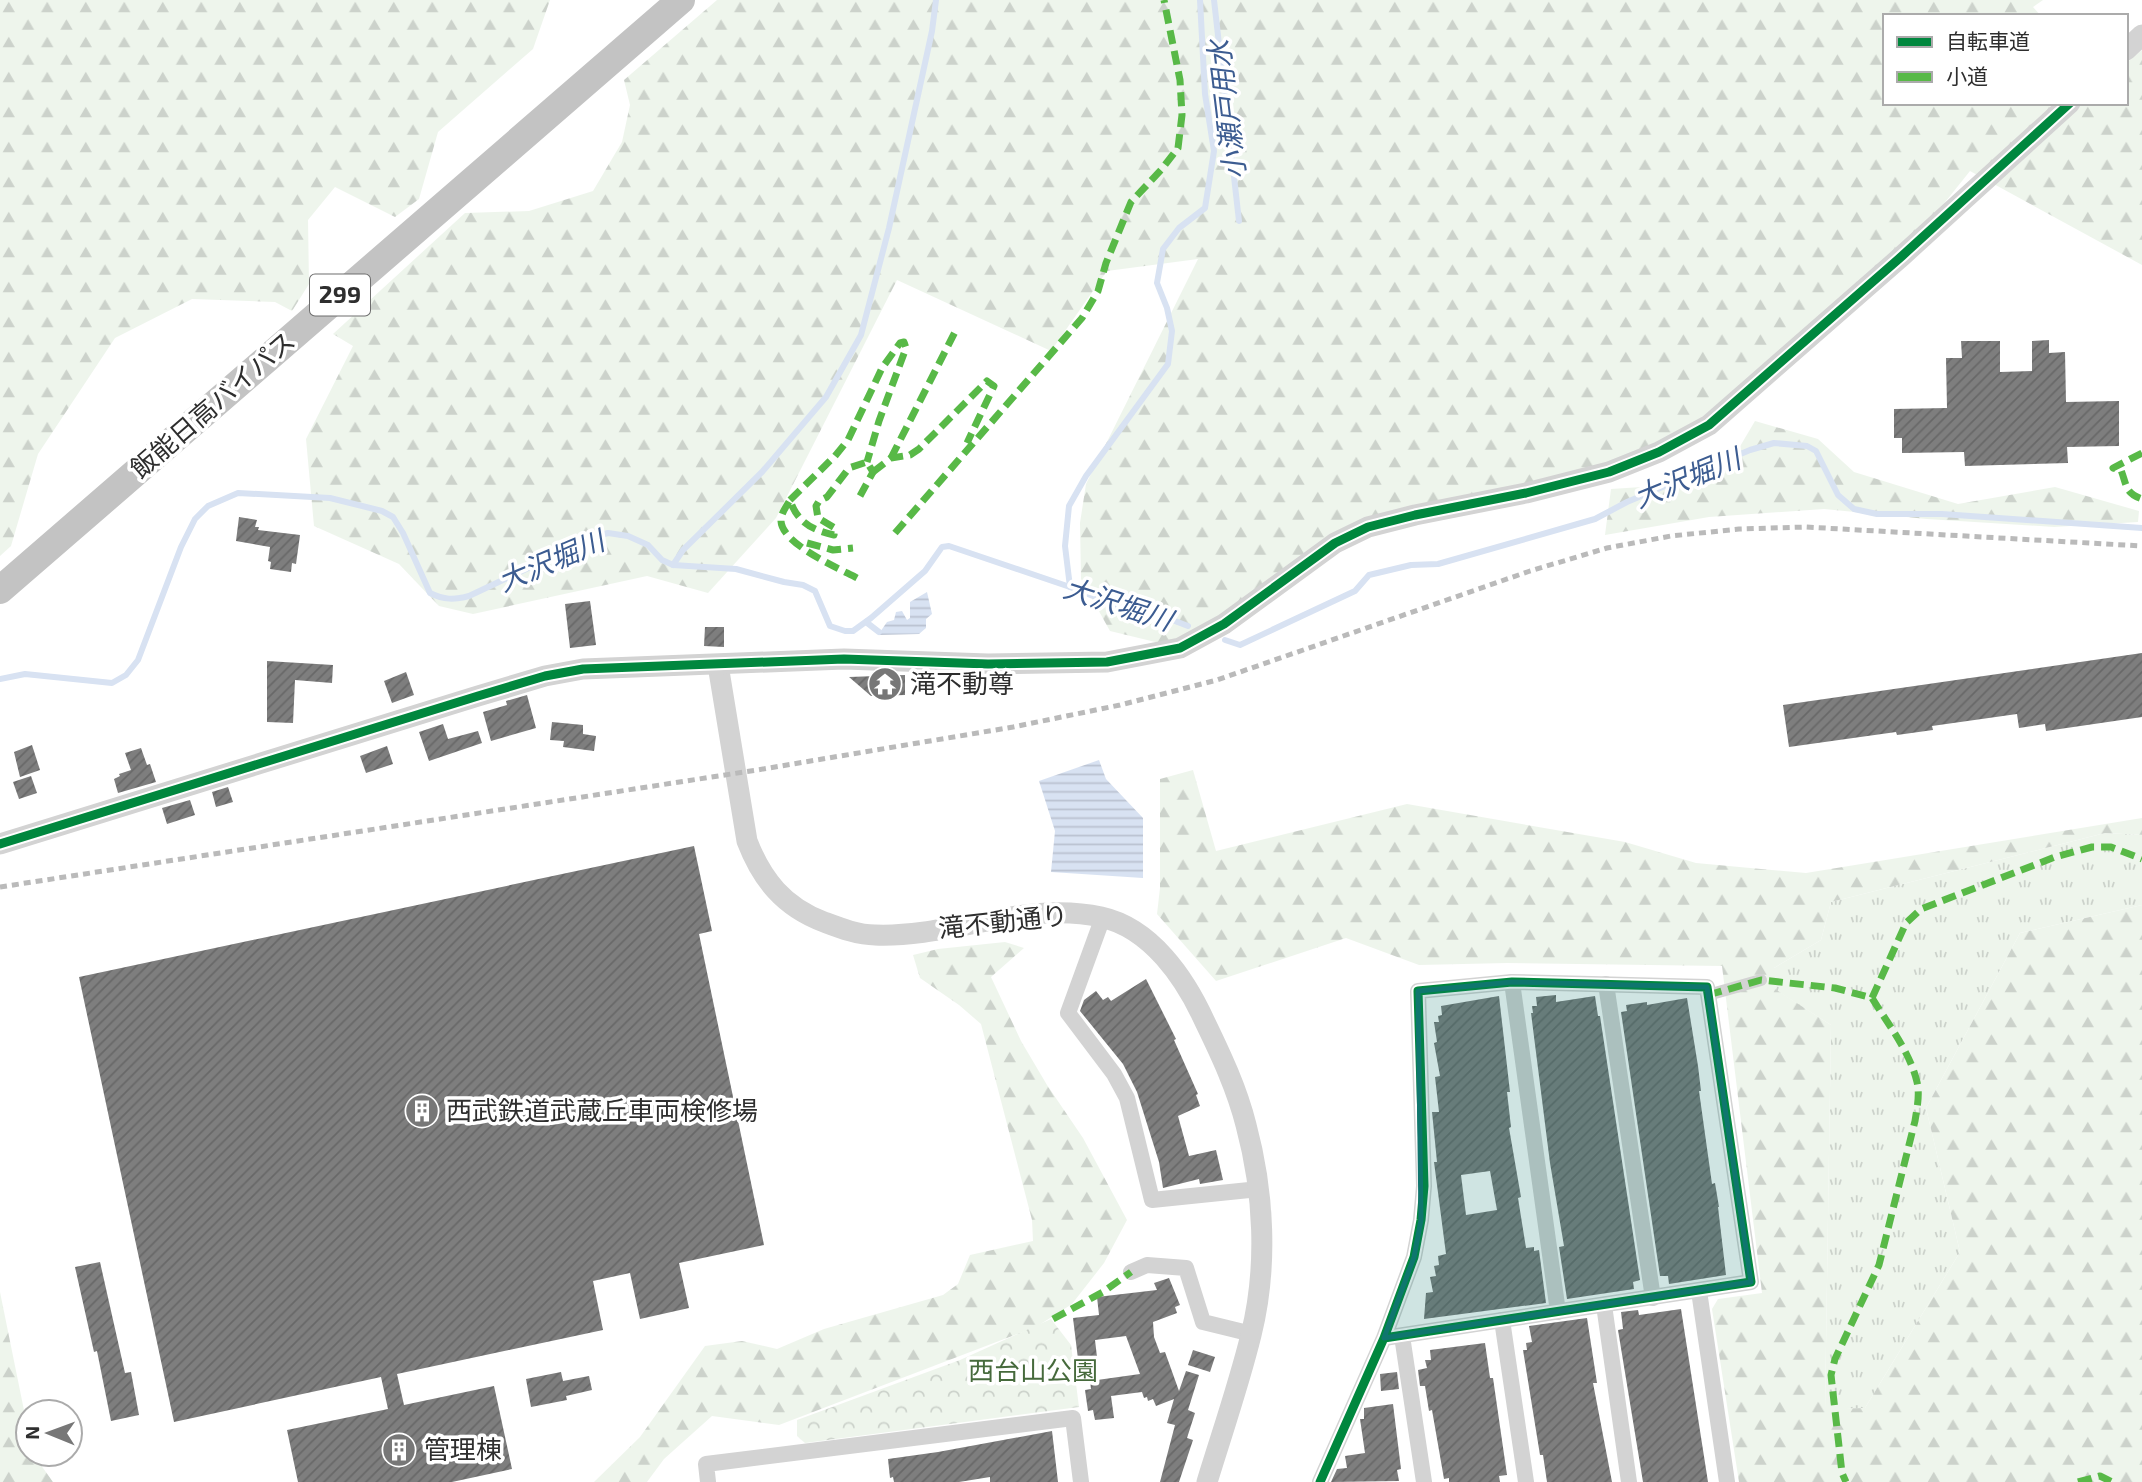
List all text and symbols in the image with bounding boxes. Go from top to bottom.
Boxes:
legend [1883,14,2128,105]
text: 自転車道 [1946,28,2030,53]
water label: 小瀬戸用水 [1200,36,1251,182]
text: 小道 [1946,63,1988,88]
road number: 299 [310,274,370,316]
street label: 飯能日高バイパス [124,324,300,484]
water label: 大沢堀川 [1628,439,1748,514]
water label: 大沢堀川 [492,521,612,598]
water label: 大沢堀川 [1060,570,1180,637]
temple icon: 滝不動尊 [866,665,904,703]
place label: 滝不動尊 [910,667,1014,698]
street label: 滝不動通り [937,898,1069,943]
building icon: 西武鉄道武蔵丘車両検修場 [403,1092,441,1130]
place label: 西武鉄道武蔵丘車両検修場 [446,1094,758,1125]
park label: 西台山公園 [968,1354,1098,1385]
north arrow [14,1398,84,1468]
text: N [20,1426,43,1440]
building icon: 管理棟 [380,1431,418,1469]
place label: 管理棟 [424,1433,502,1464]

